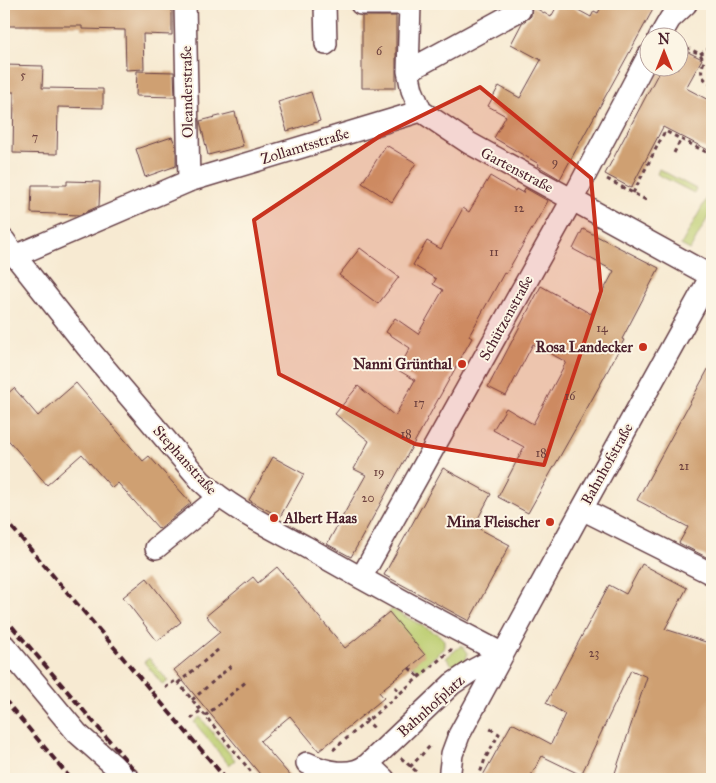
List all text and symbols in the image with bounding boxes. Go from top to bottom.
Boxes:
north arrow [638,28,688,78]
text: N [658,31,670,48]
house number: 6 [376,44,383,58]
street label: Oleanderstraße [177,46,197,138]
house number: 5 [20,68,26,82]
street label: Zollamtsstraße [259,124,351,168]
house number: 7 [32,130,38,144]
street label: Gartenstraße [478,143,556,197]
house number: 9 [552,155,558,169]
house number: 12 [514,201,524,215]
house number: 11 [489,245,499,259]
street label: Schützenstraße [475,272,537,364]
house number: 14 [596,321,608,335]
place label: Rosa Landecker [536,338,633,356]
marker: Rosa Landecker [637,341,649,353]
place label: Nanni Grünthal [353,355,453,373]
marker: Nanni Grünthal [456,358,468,370]
house number: 16 [565,389,576,403]
house number: 17 [413,396,425,410]
street label: Bahnhofstraße [577,420,637,508]
street label: Stephanstraße [149,422,221,498]
house number: 18 [400,427,412,441]
house number: 18 [535,446,547,460]
house number: 21 [679,459,690,473]
house number: 19 [373,465,385,479]
house number: 20 [362,491,374,505]
place label: Albert Haas [283,509,358,527]
marker: Albert Haas [268,512,280,524]
place label: Mina Fleischer [447,513,540,531]
marker: Mina Fleischer [544,516,556,528]
house number: 23 [589,646,600,660]
street label: Bahnhofplatz [394,671,468,741]

